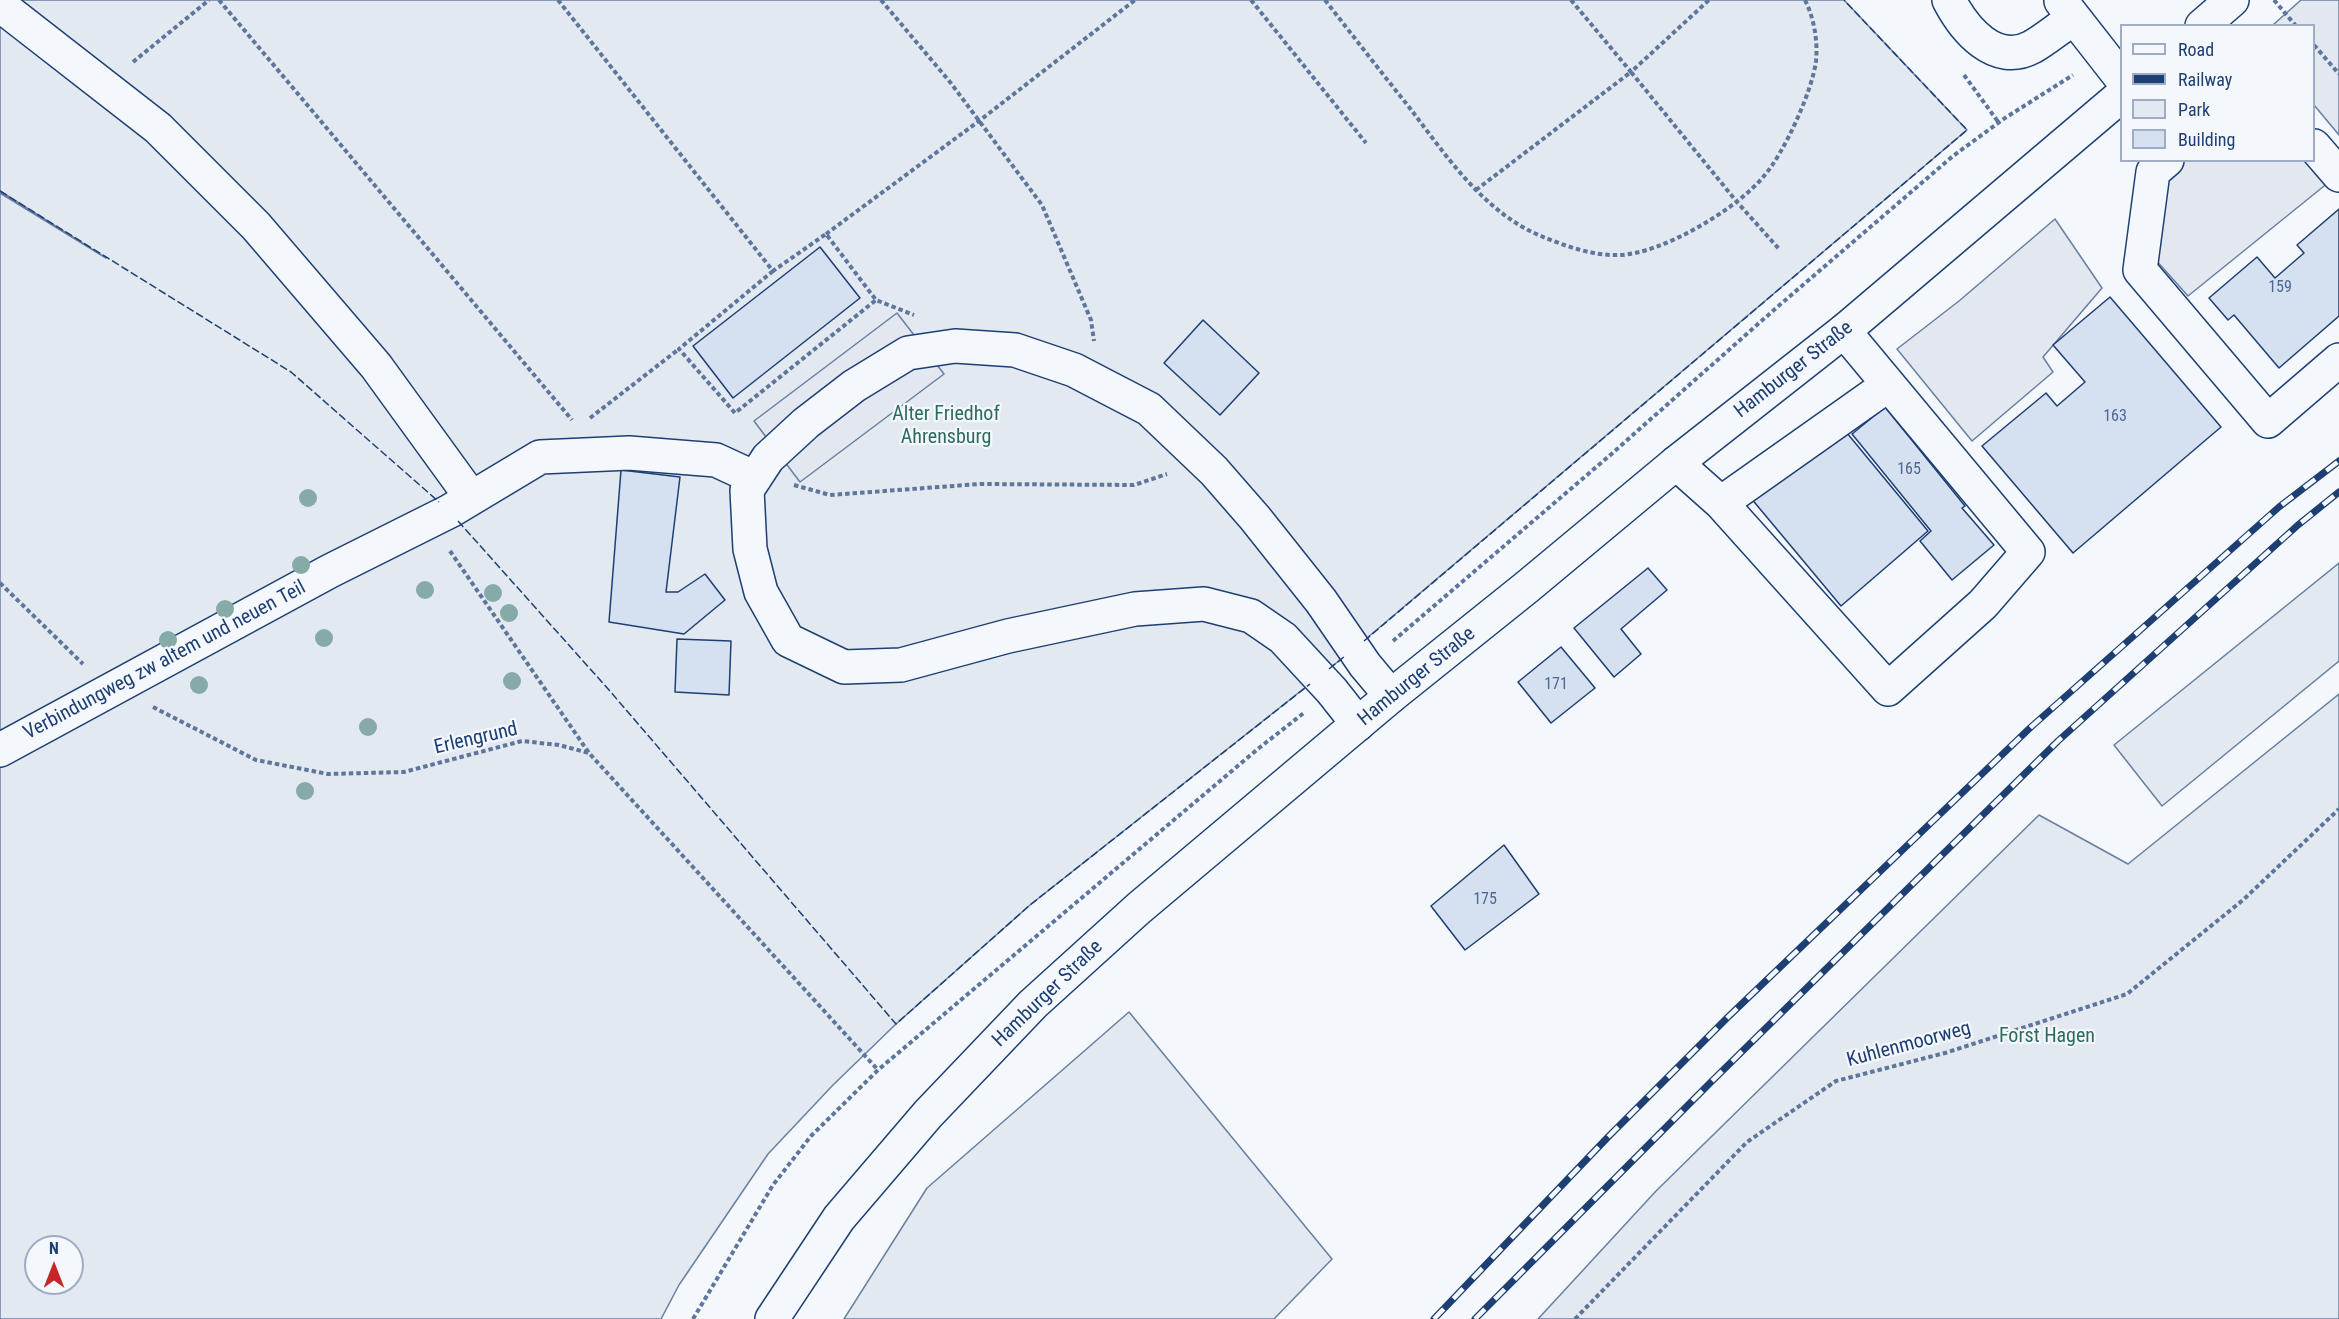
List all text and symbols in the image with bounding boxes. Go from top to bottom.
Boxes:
legend [2120,24,2315,162]
text: Road [2178,39,2214,60]
text: Railway [2178,69,2232,90]
text: Park [2178,99,2210,120]
text: Building [2178,129,2235,150]
house number: 159 [2268,278,2292,298]
street label: Hamburger Straße [1730,316,1858,424]
park label: Alter Friedhof Ahrensburg [892,403,1000,450]
house number: 163 [2103,407,2127,427]
house number: 165 [1897,460,1921,480]
street label: Verbindungweg zw altem und neuen Teil [20,576,310,746]
street label: Hamburger Straße [1354,622,1480,732]
house number: 171 [1544,675,1568,695]
street label: Erlengrund [432,718,520,760]
house number: 175 [1473,890,1497,910]
street label: Hamburger Straße [988,935,1108,1053]
street label: Kuhlenmoorweg [1844,1017,1974,1073]
park label: Forst Hagen [1999,1025,2095,1049]
north arrow [24,1235,84,1295]
text: N [49,1239,59,1258]

